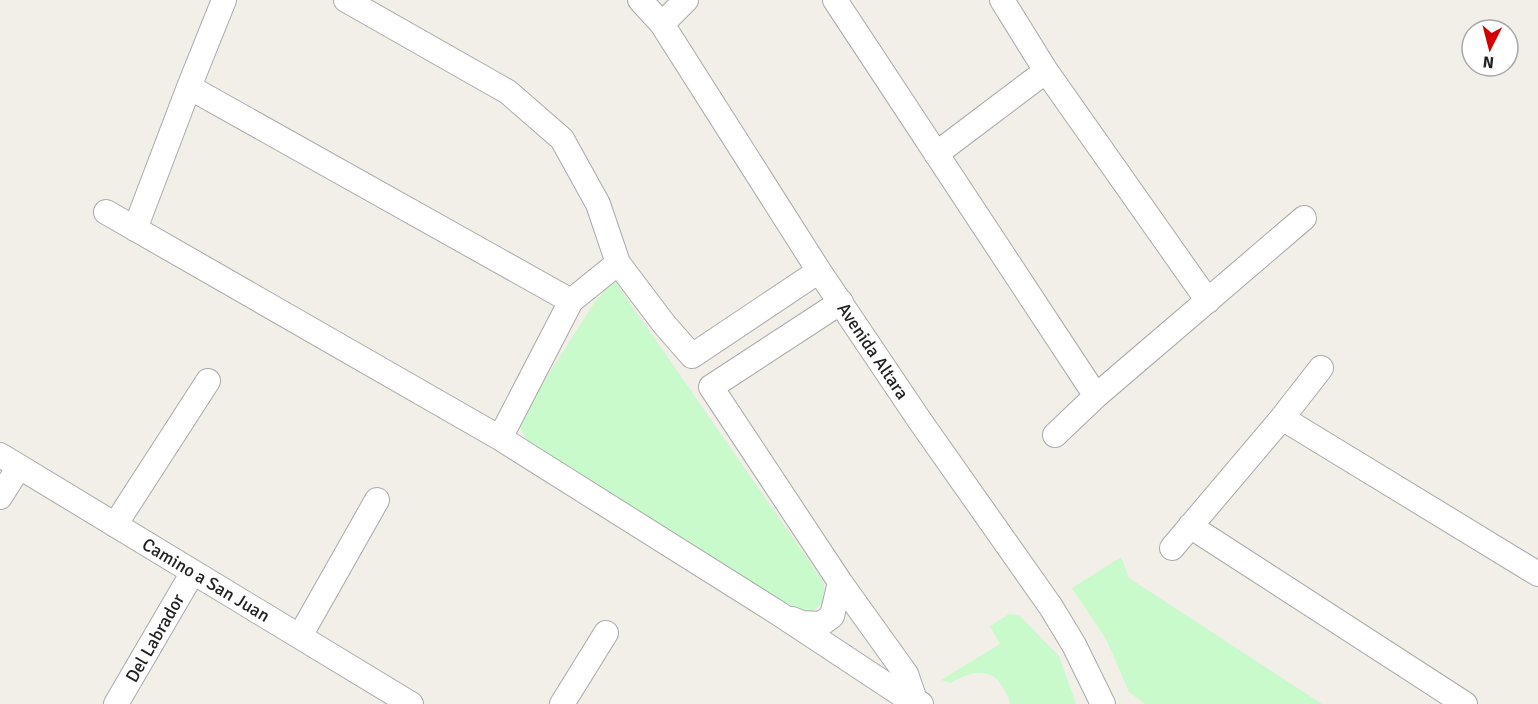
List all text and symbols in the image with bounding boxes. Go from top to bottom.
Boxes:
north arrow [1460,18,1520,78]
text: N [1482,51,1495,72]
street label: Avenida Altara [833,298,913,404]
street label: Camino a San Juan [138,533,274,627]
street label: Del Labrador [121,589,189,686]

